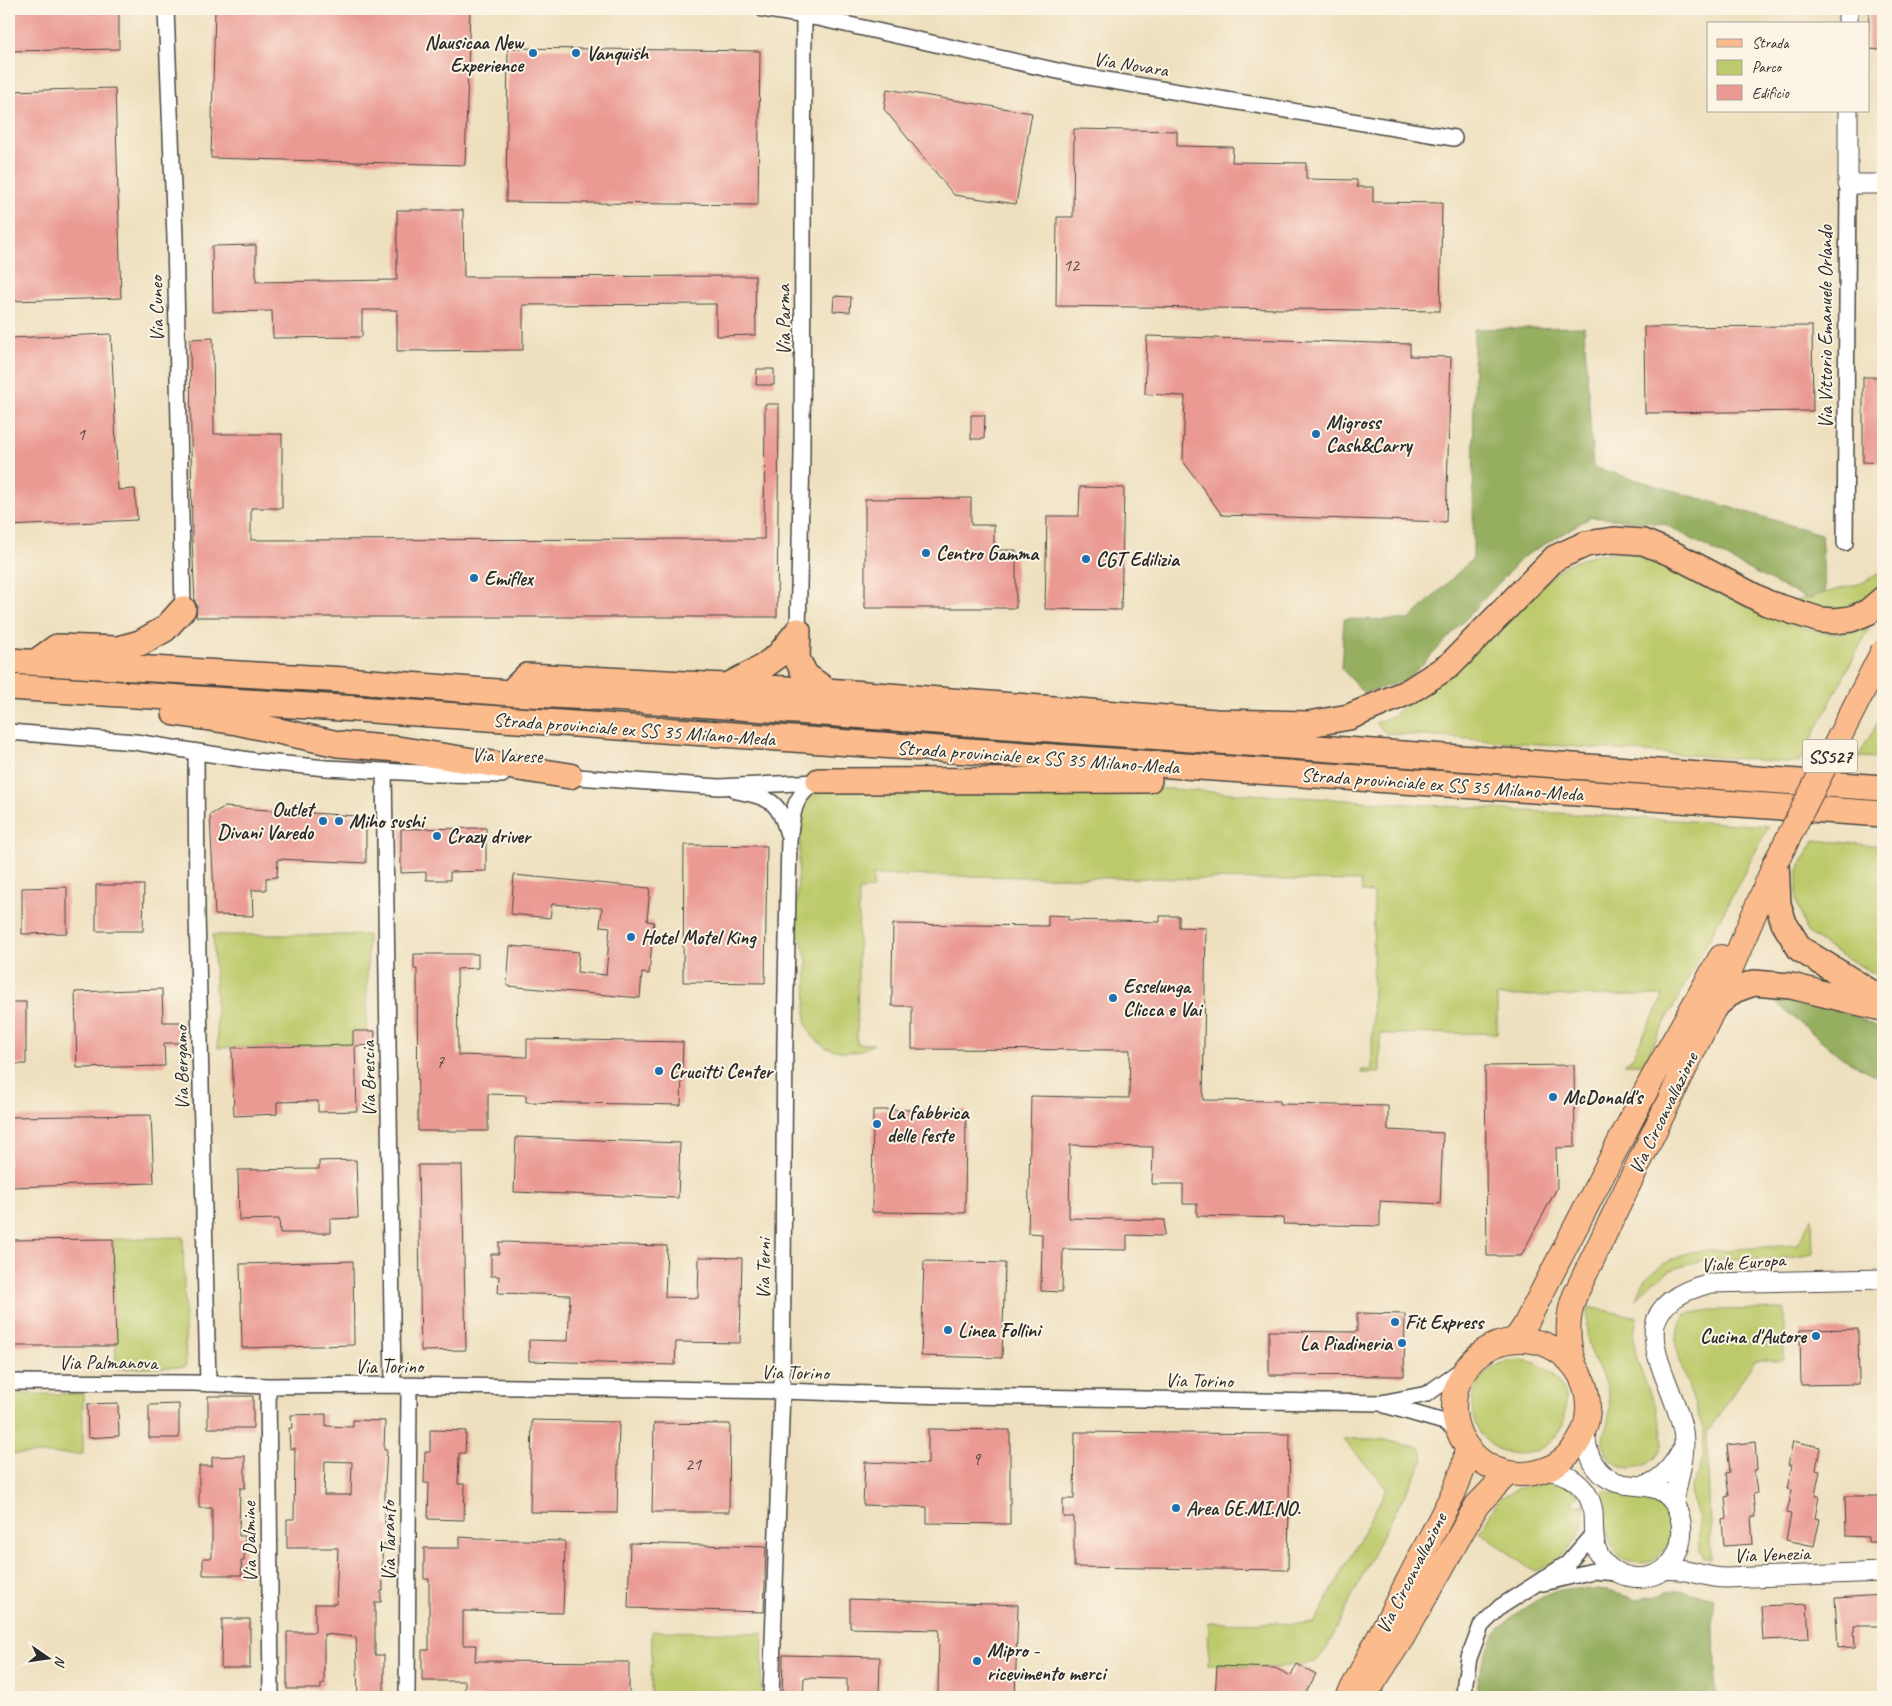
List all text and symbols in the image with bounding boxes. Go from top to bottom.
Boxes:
legend [1707,22,1870,112]
place label: Nausicaa New Experience [425,30,525,78]
text: Strada [1752,34,1789,53]
place label: Vanquish [586,41,650,66]
street label: Via Novara [1092,46,1172,83]
marker: Nausicaa New Experience [527,47,539,59]
marker: Vanquish [570,47,582,59]
text: Parco [1752,58,1783,77]
text: Edificio [1752,84,1790,103]
street label: Via Vittorio Emanuele Orlando [1813,224,1838,429]
house number: 12 [1063,254,1081,276]
street label: Via Cuneo [143,274,170,342]
street label: Via Parma [771,283,796,356]
place label: Migross Cash&Carry [1326,410,1414,458]
house number: 1 [77,423,86,445]
marker: Migross Cash&Carry [1310,428,1322,440]
place label: Centro Gamma [936,541,1040,566]
marker: Centro Gamma [920,547,932,559]
place label: CGT Edilizia [1096,547,1181,572]
marker: CGT Edilizia [1080,553,1092,565]
place label: Emiflex [484,566,535,591]
marker: Emiflex [468,572,480,584]
street label: Strada provinciale ex SS 35 Milano-Meda [492,707,778,752]
street label: Strada provinciale ex SS 35 Milano-Meda [896,735,1182,780]
road number: SS527 [1802,739,1858,772]
street label: Via Varese [471,742,544,769]
street label: Strada provinciale ex SS 35 Milano-Meda [1300,762,1586,807]
place label: Outlet Divani Varedo [217,797,316,845]
place label: Miho sushi [349,809,427,834]
marker: Outlet Divani Varedo [317,815,329,827]
marker: Miho sushi [333,815,345,827]
place label: Crazy driver [447,824,533,849]
marker: Crazy driver [431,830,443,842]
place label: Hotel Motel King [641,925,757,950]
marker: Hotel Motel King [625,931,637,943]
place label: Esselunga Clicca e Vai [1123,974,1204,1022]
marker: Esselunga Clicca e Vai [1107,992,1119,1004]
street label: Via Bergamo [168,1024,195,1110]
street label: Via Brescia [355,1039,382,1117]
street label: Via Circonvallazione [1623,1047,1704,1178]
house number: 7 [436,1051,445,1073]
place label: Crucitti Center [669,1059,775,1084]
marker: Crucitti Center [653,1065,665,1077]
place label: McDonald's [1563,1085,1644,1110]
marker: McDonald's [1547,1091,1559,1103]
place label: La fabbrica delle feste [887,1100,971,1148]
marker: La fabbrica delle feste [871,1118,883,1130]
street label: Via Terni [750,1236,777,1300]
street label: Viale Europa [1700,1247,1788,1278]
place label: Fit Express [1405,1310,1485,1335]
marker: Fit Express [1389,1316,1401,1328]
place label: Linea Follini [958,1318,1043,1343]
marker: Linea Follini [942,1324,954,1336]
place label: Cucina d'Autore [1700,1324,1807,1349]
marker: Cucina d'Autore [1810,1330,1822,1342]
place label: La Piadineria [1300,1331,1394,1356]
marker: La Piadineria [1396,1337,1408,1349]
street label: Via Palmanova [59,1350,159,1375]
street label: Via Torino [355,1354,425,1379]
street label: Via Torino [761,1359,831,1386]
street label: Via Torino [1165,1367,1235,1394]
house number: 9 [972,1448,982,1470]
house number: 21 [685,1453,702,1475]
place label: Area GE.MI.NO. [1186,1496,1302,1521]
street label: Via Taranto [376,1499,401,1581]
street label: Via Dalmine [236,1500,263,1583]
marker: Area GE.MI.NO. [1170,1502,1182,1514]
street label: Via Circonvallazione [1370,1507,1453,1638]
street label: Via Venezia [1734,1541,1812,1568]
north arrow [22,1634,72,1684]
place label: Mipro - ricevimento merci [987,1638,1108,1686]
text: N [50,1655,69,1669]
marker: Mipro - ricevimento merci [971,1655,983,1667]

